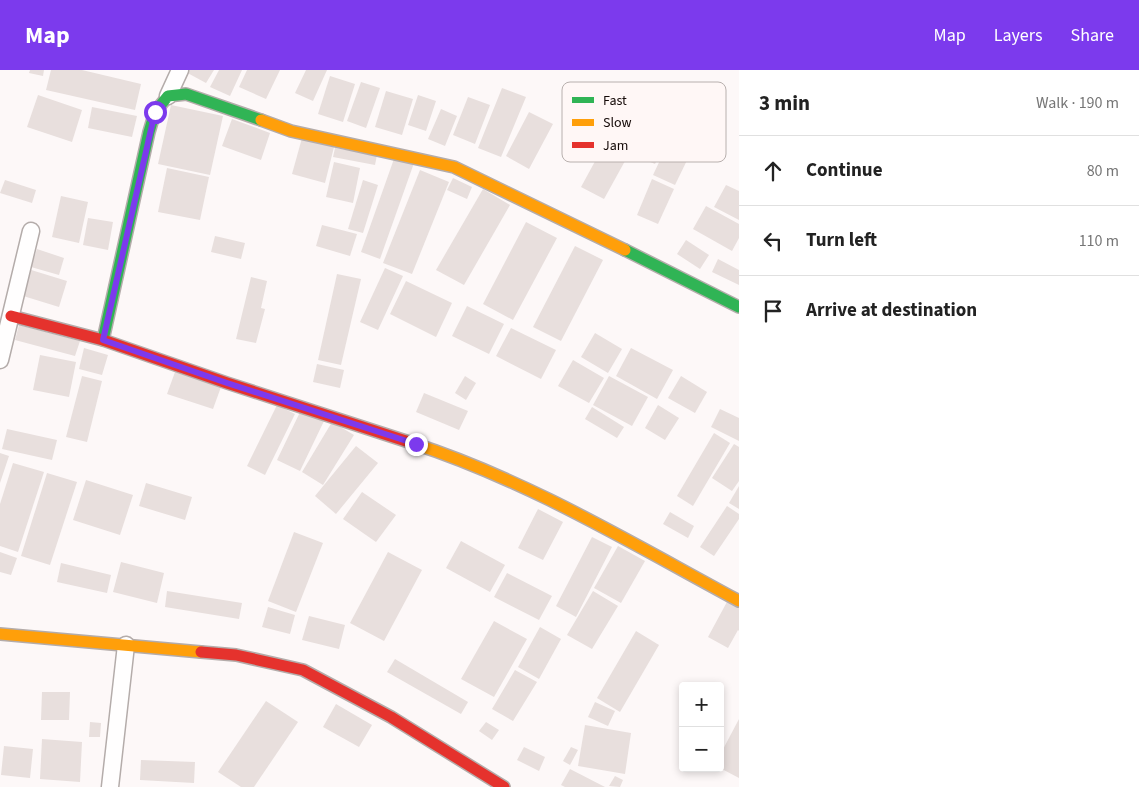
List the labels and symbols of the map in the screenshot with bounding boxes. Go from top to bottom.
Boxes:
legend [562,82,726,162]
text: Fast [603,91,627,111]
route start [144,101,167,124]
text: Slow [603,113,632,133]
text: Jam [603,136,628,156]
route end [405,433,428,456]

